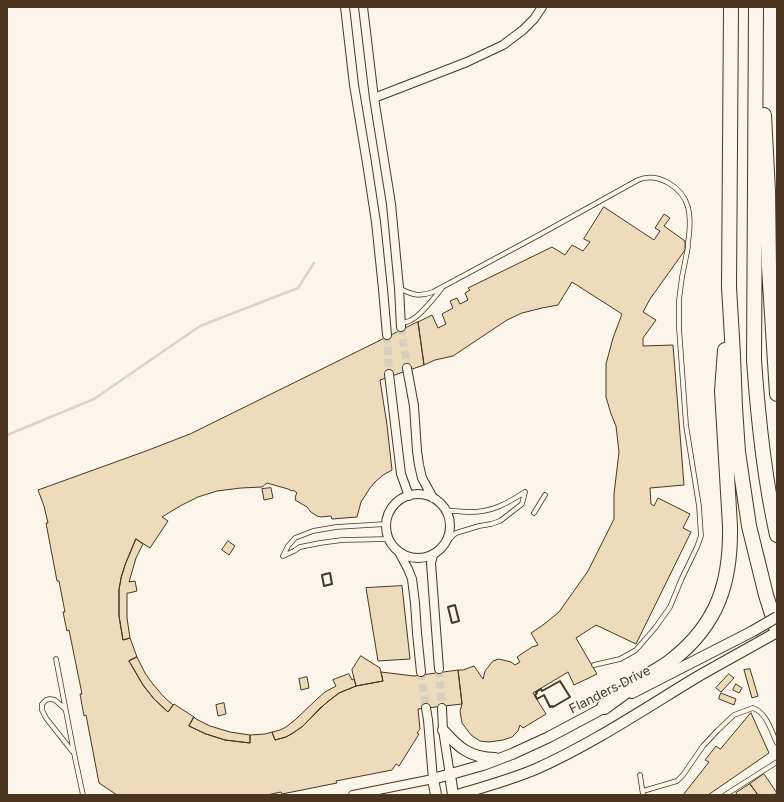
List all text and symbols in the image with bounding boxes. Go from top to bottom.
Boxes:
street label: Flanders Drive [567,663,653,717]

